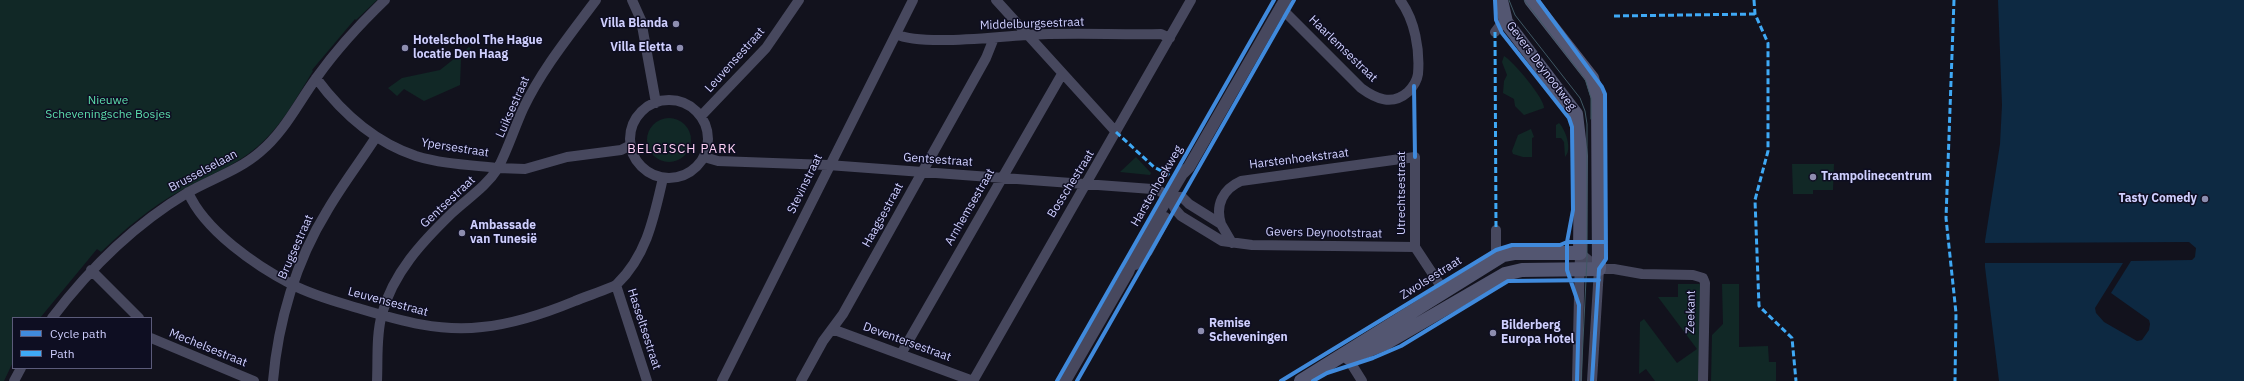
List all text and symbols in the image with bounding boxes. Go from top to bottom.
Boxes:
street label: Haarlemsestraat [1306,13,1380,85]
street label: Middelburgsestraat [980,15,1084,33]
place label: Villa Blanda [600,17,668,31]
marker: Villa Blanda [671,19,681,29]
street label: Gevers Deynootweg [1503,19,1579,113]
street label: Leuvensestraat [702,25,768,95]
place label: Hotelschool The Hague locatie Den Haag [413,34,542,62]
place label: Villa Eletta [610,41,672,55]
marker: Hotelschool The Hague locatie Den Haag [400,43,410,53]
marker: Villa Eletta [675,43,685,53]
street label: Luiksestraat [493,74,533,140]
park label: Nieuwe Scheveningsche Bosjes [45,94,171,122]
street label: Ypersestraat [420,136,490,160]
district label: BELGISCH PARK [627,141,737,157]
street label: Harstenhoekweg [1128,143,1186,229]
street label: Harstenhoekstraat [1248,146,1350,172]
street label: Brusselselaan [166,147,240,195]
street label: Bosschestraat [1045,148,1097,220]
street label: Gentsestraat [903,150,973,170]
street label: Utrechtsestraat [1395,151,1409,235]
street label: Stevinstraat [784,152,826,216]
street label: Arnhemsestraat [942,166,998,248]
place label: Trampolinecentrum [1821,170,1932,184]
marker: Trampolinecentrum [1808,172,1818,182]
street label: Gentsestraat [418,173,478,231]
street label: Haagsestraat [859,180,907,250]
place label: Tasty Comedy [2118,192,2197,206]
marker: Tasty Comedy [2200,194,2210,204]
street label: Brugsestraat [275,212,317,282]
place label: Ambassade van Tunesië [470,219,537,247]
street label: Gevers Deynootstraat [1266,225,1382,241]
marker: Ambassade van Tunesië [457,228,467,238]
street label: Zwolsestraat [1398,253,1464,303]
street label: Leuvensestraat [346,284,430,320]
street label: Hasseltsestraat [624,287,664,371]
street label: Zeekant [1683,290,1699,334]
legend [12,317,152,369]
place label: Remise Scheveningen [1209,317,1288,345]
street label: Deventersestraat [861,319,953,365]
place label: Bilderberg Europa Hotel [1501,319,1574,347]
text: Cycle path [50,326,107,341]
street label: Mechelsestraat [167,326,249,370]
marker: Remise Scheveningen [1196,326,1206,336]
marker: Bilderberg Europa Hotel [1488,328,1498,338]
text: Path [50,346,75,361]

